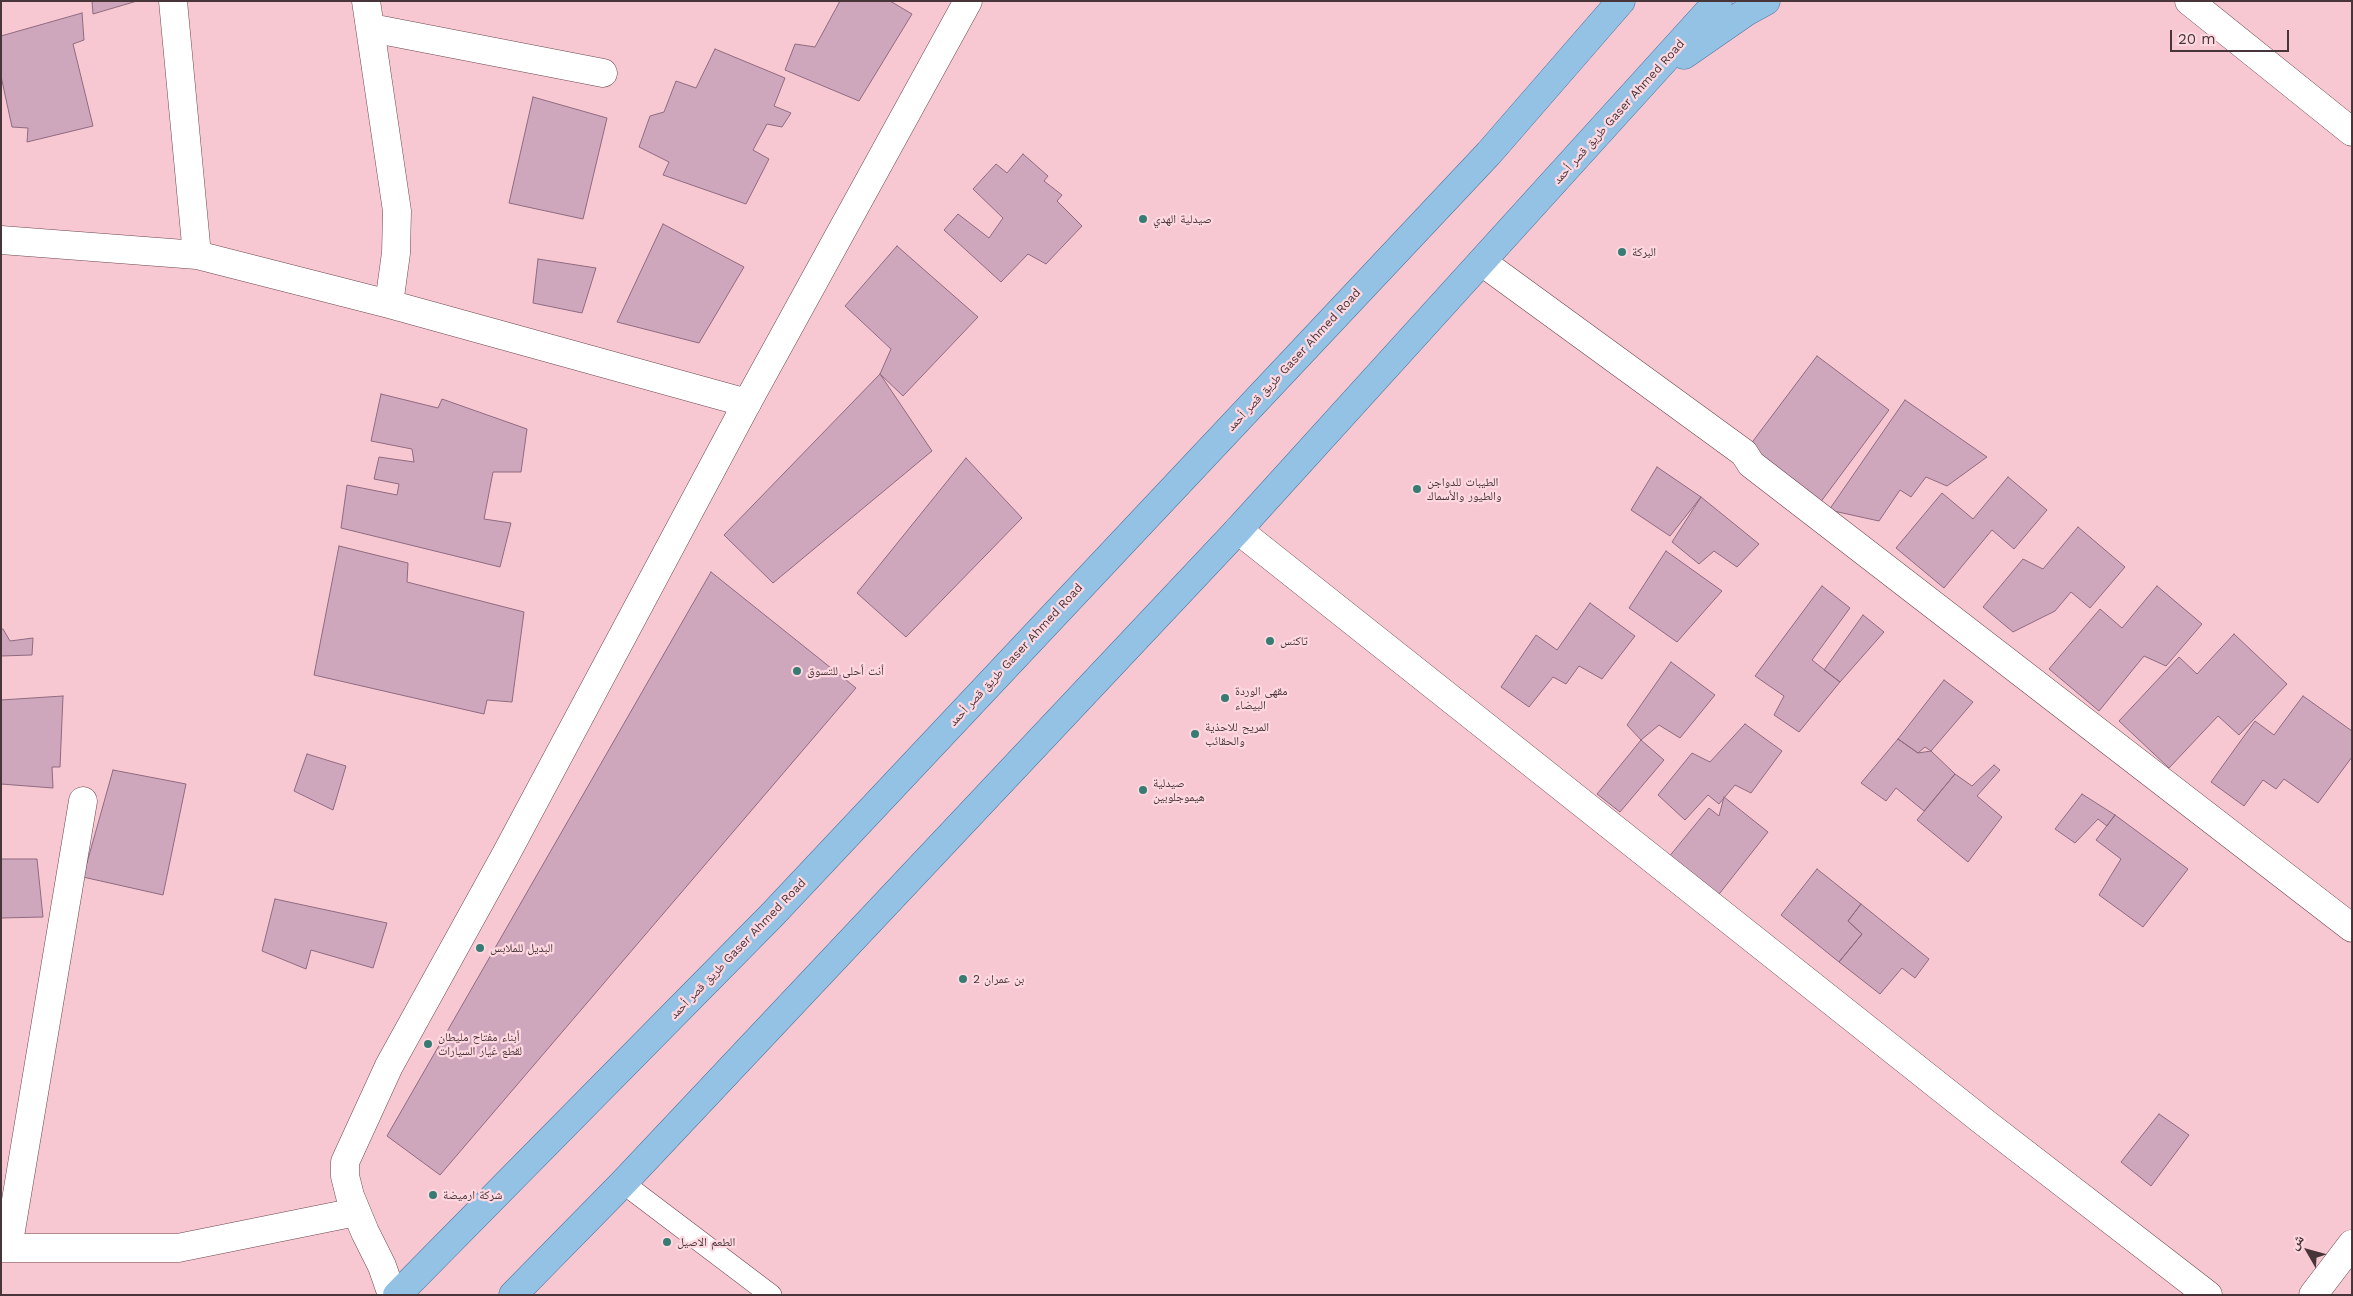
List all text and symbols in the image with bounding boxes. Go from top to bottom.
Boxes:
scale bar [2173,20,2292,52]
text: 20 m [2178,30,2216,48]
street label: طريق قصر أحمد Gaser Ahmed Road [1550,37,1688,187]
place label: صيدلية الهدي [1153,212,1212,226]
marker: صيدلية الهدي [1137,213,1149,225]
place label: البركة [1632,245,1656,259]
marker: البركة [1616,246,1628,258]
street label: طريق قصر أحمد Gaser Ahmed Road [1224,286,1364,434]
place label: الطيبات للدواجن والطيور والأسماك [1427,475,1501,503]
marker: الطيبات للدواجن والطيور والأسماك [1411,483,1423,495]
street label: طريق قصر أحمد Gaser Ahmed Road [946,581,1086,729]
place label: تاكنس [1280,634,1308,648]
marker: تاكنس [1264,635,1276,647]
place label: أنت أحلى للتسوق [807,664,884,678]
marker: أنت أحلى للتسوق [791,665,803,677]
place label: مقهى الوردة البيضاء [1235,684,1288,712]
marker: مقهى الوردة البيضاء [1219,692,1231,704]
place label: المريح للاحذية والحقائب [1205,720,1269,748]
marker: المريح للاحذية والحقائب [1189,728,1201,740]
place label: صيدلية هيموجلوبين [1153,776,1205,804]
marker: صيدلية هيموجلوبين [1137,784,1149,796]
street label: طريق قصر أحمد Gaser Ahmed Road [667,876,809,1022]
place label: البديل للملابس [490,941,553,955]
marker: البديل للملابس [474,942,486,954]
place label: بن عمران 2 [973,972,1024,986]
marker: بن عمران 2 [957,973,969,985]
place label: أبناء مفتاح مليطان لقطع غيار السيارات [438,1030,522,1058]
marker: أبناء مفتاح مليطان لقطع غيار السيارات [422,1038,434,1050]
place label: شركة ارميضة [443,1188,502,1202]
marker: شركة ارميضة [427,1189,439,1201]
north arrow [2283,1226,2333,1276]
text: ش [2285,1231,2307,1253]
place label: الطعم الاصيل [677,1235,735,1249]
marker: الطعم الاصيل [661,1236,673,1248]

